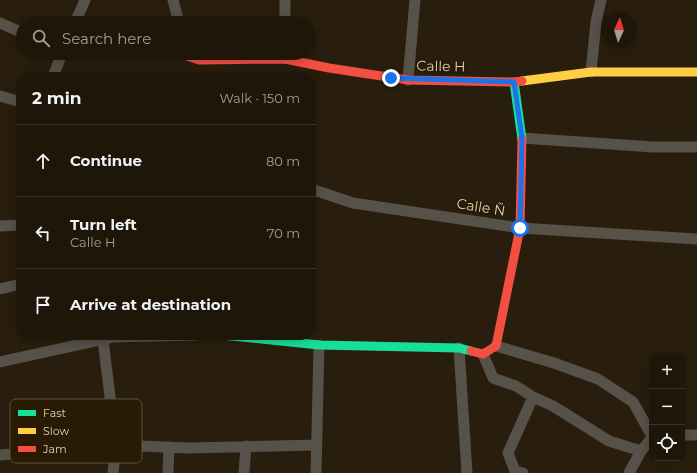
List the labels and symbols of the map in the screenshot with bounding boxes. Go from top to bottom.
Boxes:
north arrow [601,12,637,48]
street label: Calle H [416,57,466,75]
route end [382,69,400,87]
street label: Calle Ñ [455,194,507,220]
route start [511,219,529,237]
legend [10,399,142,463]
text: Fast [43,406,67,420]
text: Slow [43,424,69,438]
text: Jam [42,442,67,456]

